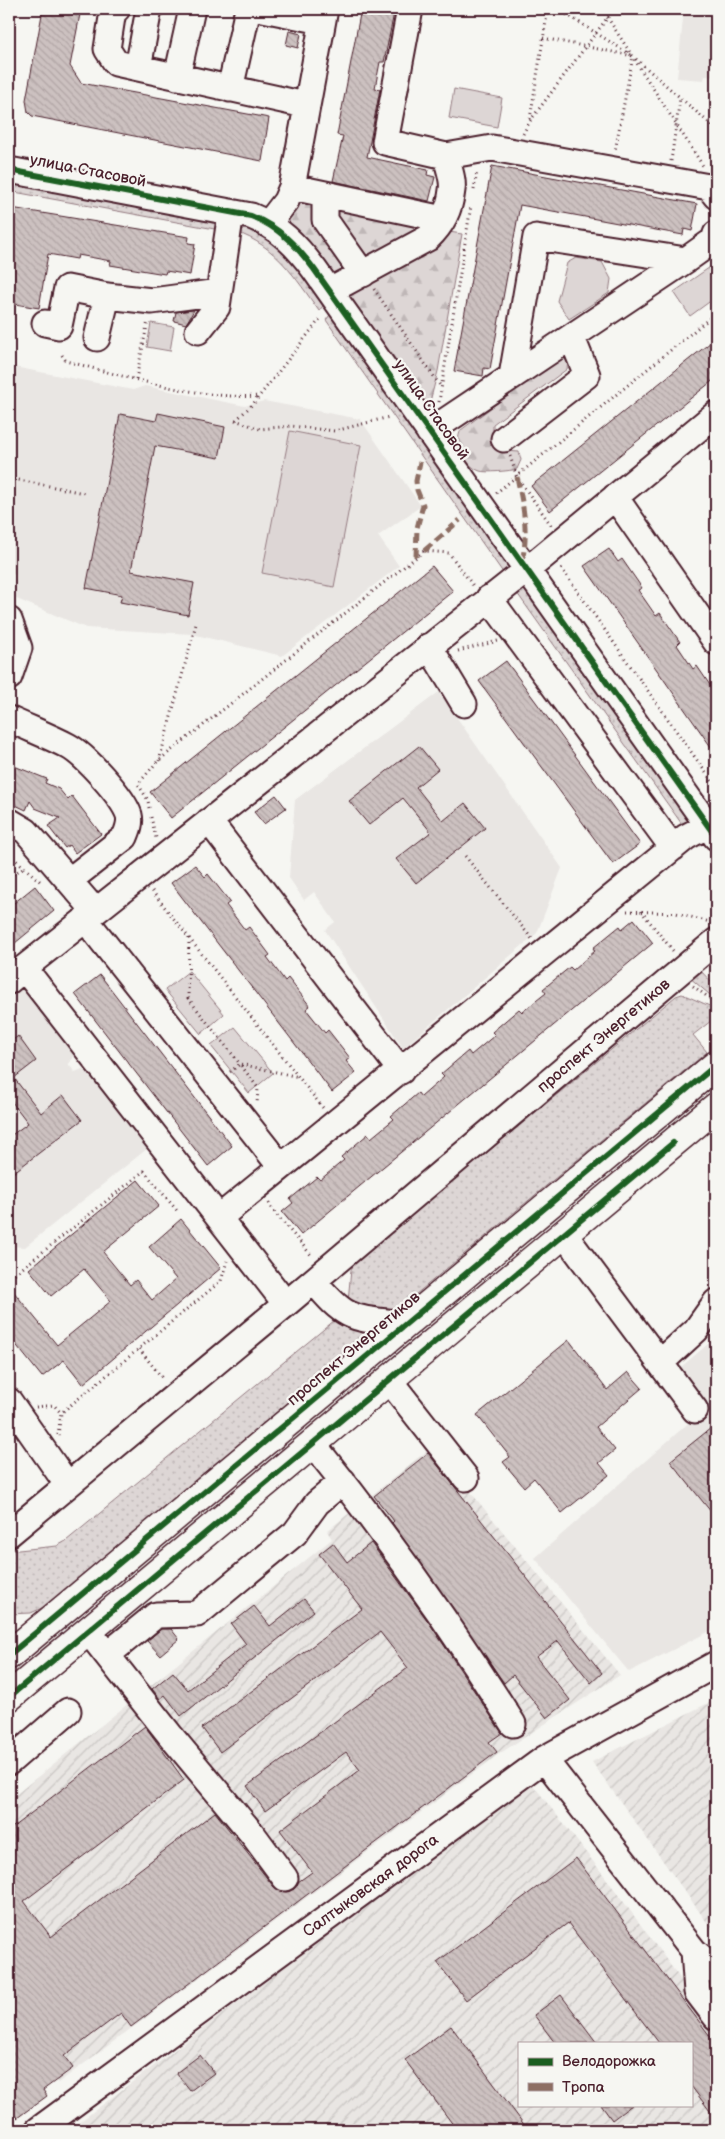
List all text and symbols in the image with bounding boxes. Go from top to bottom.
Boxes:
street label: улица Стасовой [28,150,148,192]
street label: улица Стасовой [389,356,473,464]
street label: проспект Энергетиков [534,975,675,1097]
street label: проспект Энергетиков [284,1288,425,1410]
street label: Салтыковская дорога [300,1830,443,1942]
legend [518,2042,692,2106]
text: Велодорожка [562,2052,656,2071]
text: Тропа [562,2078,605,2097]

